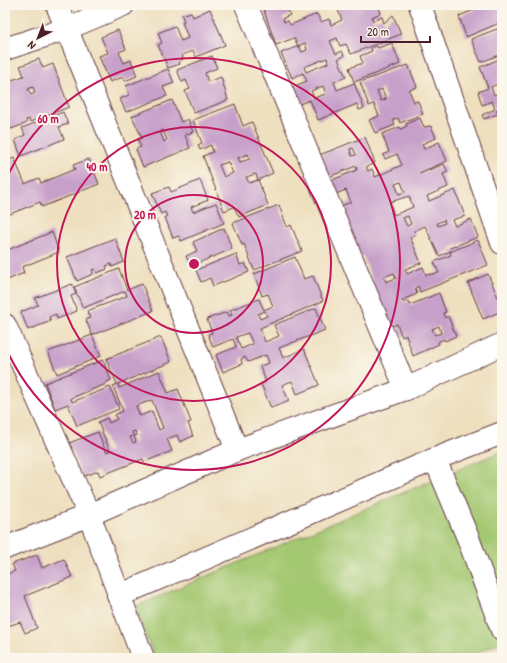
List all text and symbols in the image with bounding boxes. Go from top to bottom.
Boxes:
north arrow [18,18,58,58]
scale bar [361,18,430,44]
text: 20 m [367,23,389,40]
text: N [24,38,38,53]
text: 60 m [37,110,59,127]
text: 40 m [87,158,107,175]
text: 20 m [134,206,156,223]
centre of rings [187,257,201,271]

